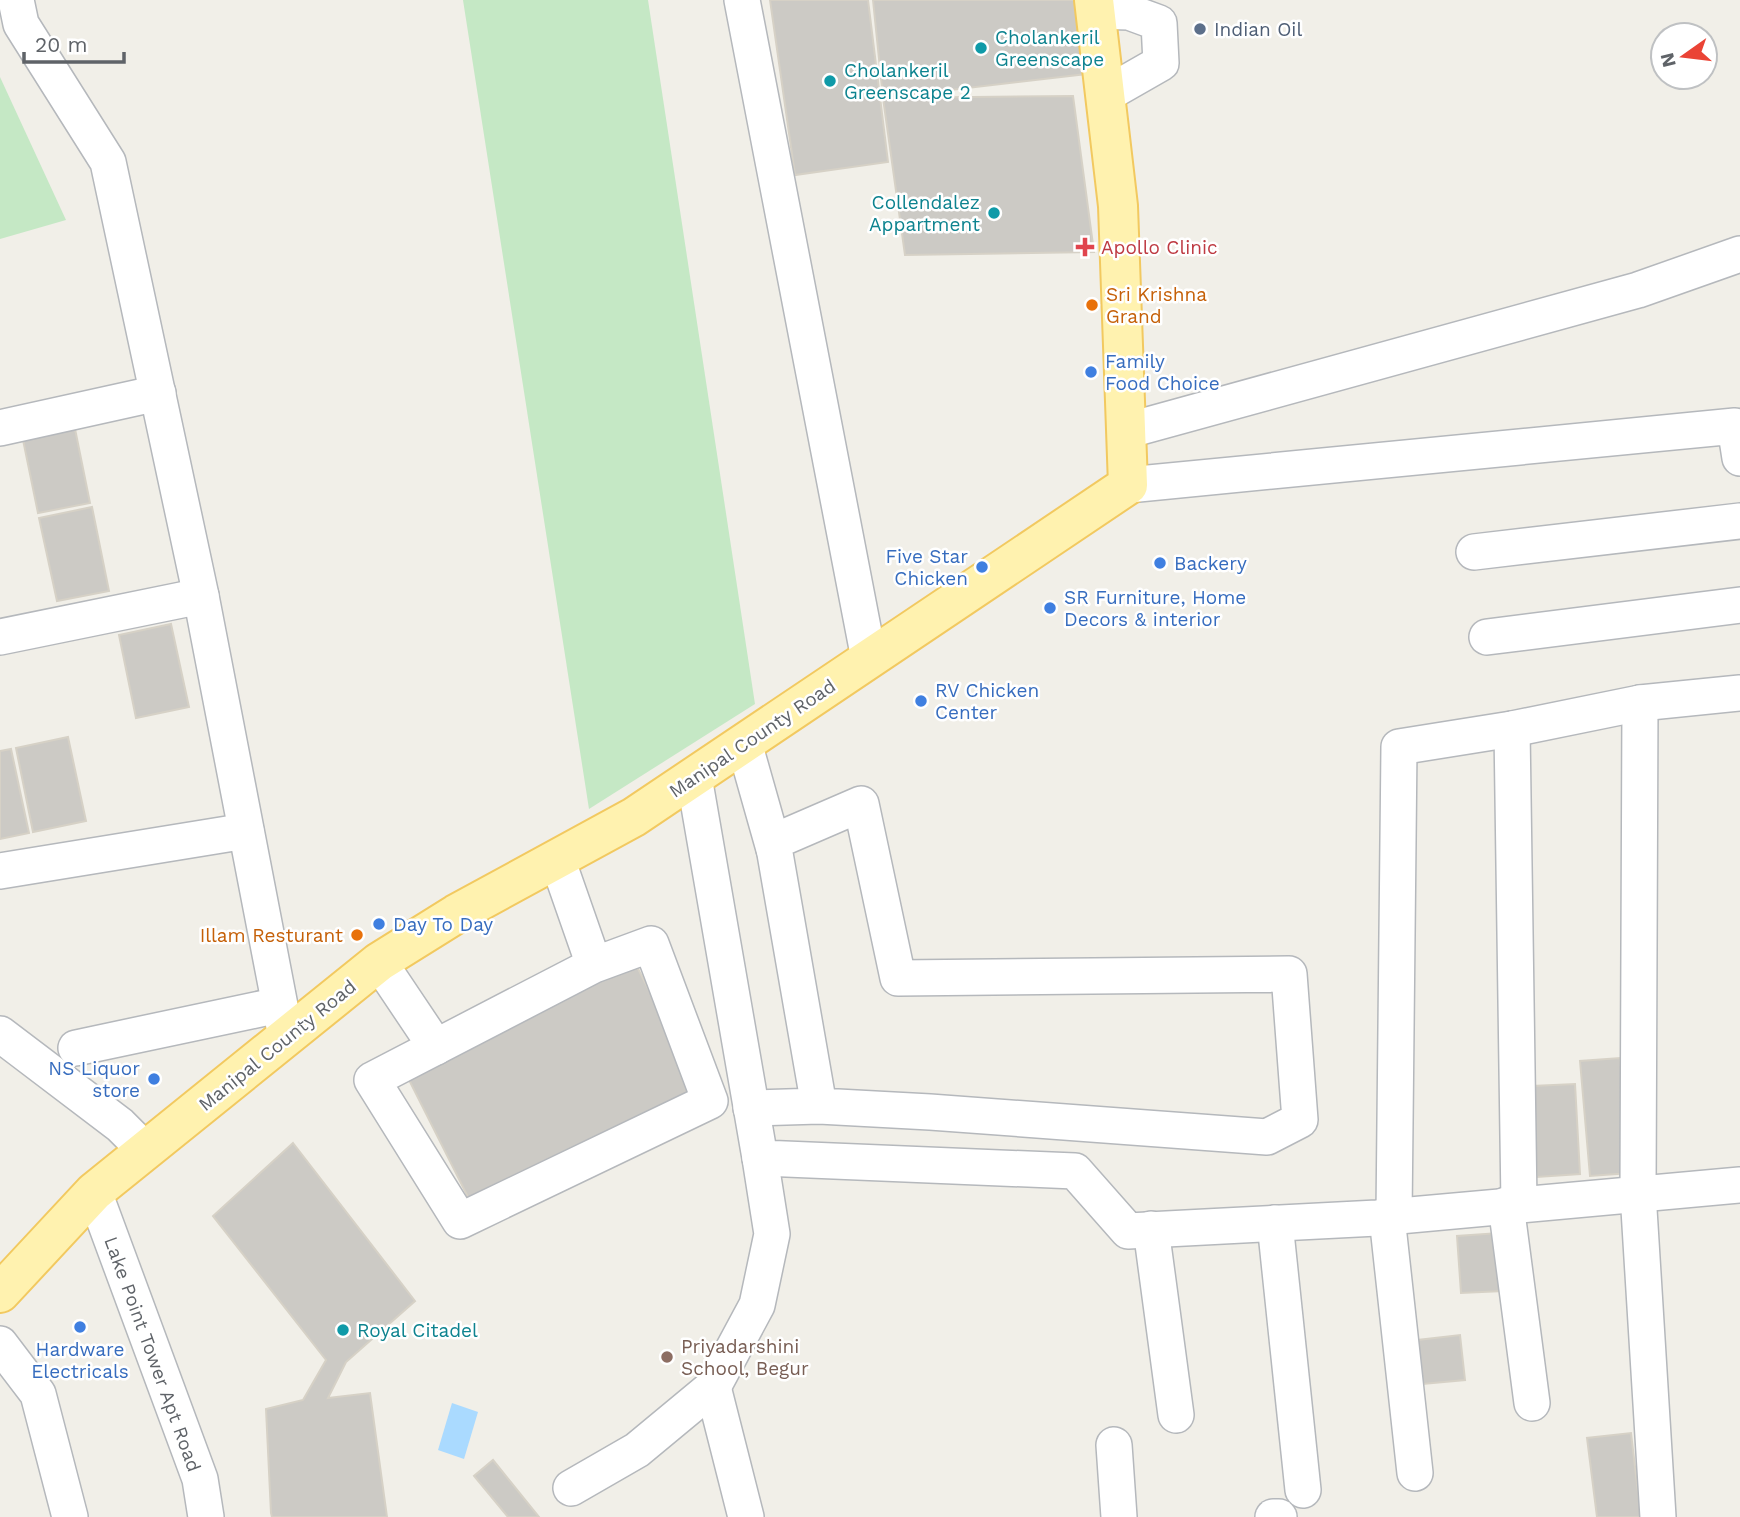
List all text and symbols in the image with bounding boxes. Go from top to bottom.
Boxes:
place label: Indian Oil [1214,18,1302,41]
scale bar [24,21,124,65]
marker: Indian Oil [1192,21,1208,37]
north arrow [1649,21,1719,91]
place label: Cholankeril Greenscape [995,26,1104,71]
text: 20 m [35,32,87,57]
marker: Cholankeril Greenscape [973,40,989,56]
text: N [1655,50,1681,70]
place label: Cholankeril Greenscape 2 [844,59,971,104]
marker: Cholankeril Greenscape 2 [822,73,838,89]
place label: Collendalez Appartment [869,191,980,236]
marker: Collendalez Appartment [986,205,1002,221]
place label: Apollo Clinic [1101,236,1218,259]
marker: Apollo Clinic [1075,237,1095,257]
place label: Sri Krishna Grand [1106,283,1207,328]
marker: Sri Krishna Grand [1084,297,1100,313]
place label: Family Food Choice [1105,350,1220,395]
marker: Family Food Choice [1083,364,1099,380]
place label: Five Star Chicken [885,545,968,590]
place label: Backery [1174,552,1247,575]
marker: Backery [1152,555,1168,571]
marker: Five Star Chicken [974,559,990,575]
place label: SR Furniture, Home Decors & interior [1064,586,1246,631]
marker: SR Furniture, Home Decors & interior [1042,600,1058,616]
street label: Manipal County Road [665,674,840,803]
place label: RV Chicken Center [935,679,1039,724]
marker: RV Chicken Center [913,693,929,709]
place label: Day To Day [393,913,493,936]
marker: Day To Day [371,916,387,932]
place label: Illam Resturant [200,924,343,947]
marker: Illam Resturant [349,927,365,943]
street label: Manipal County Road [194,975,361,1116]
place label: NS Liquor store [48,1057,140,1102]
marker: NS Liquor store [146,1071,162,1087]
street label: Lake Point Tower Apt Road [99,1233,206,1475]
marker: Hardware Electricals [72,1319,88,1335]
place label: Royal Citadel [357,1319,478,1342]
marker: Royal Citadel [335,1322,351,1338]
place label: Priyadarshini School, Begur [681,1335,809,1380]
place label: Hardware Electricals [31,1338,129,1383]
marker: Priyadarshini School, Begur [659,1349,675,1365]

